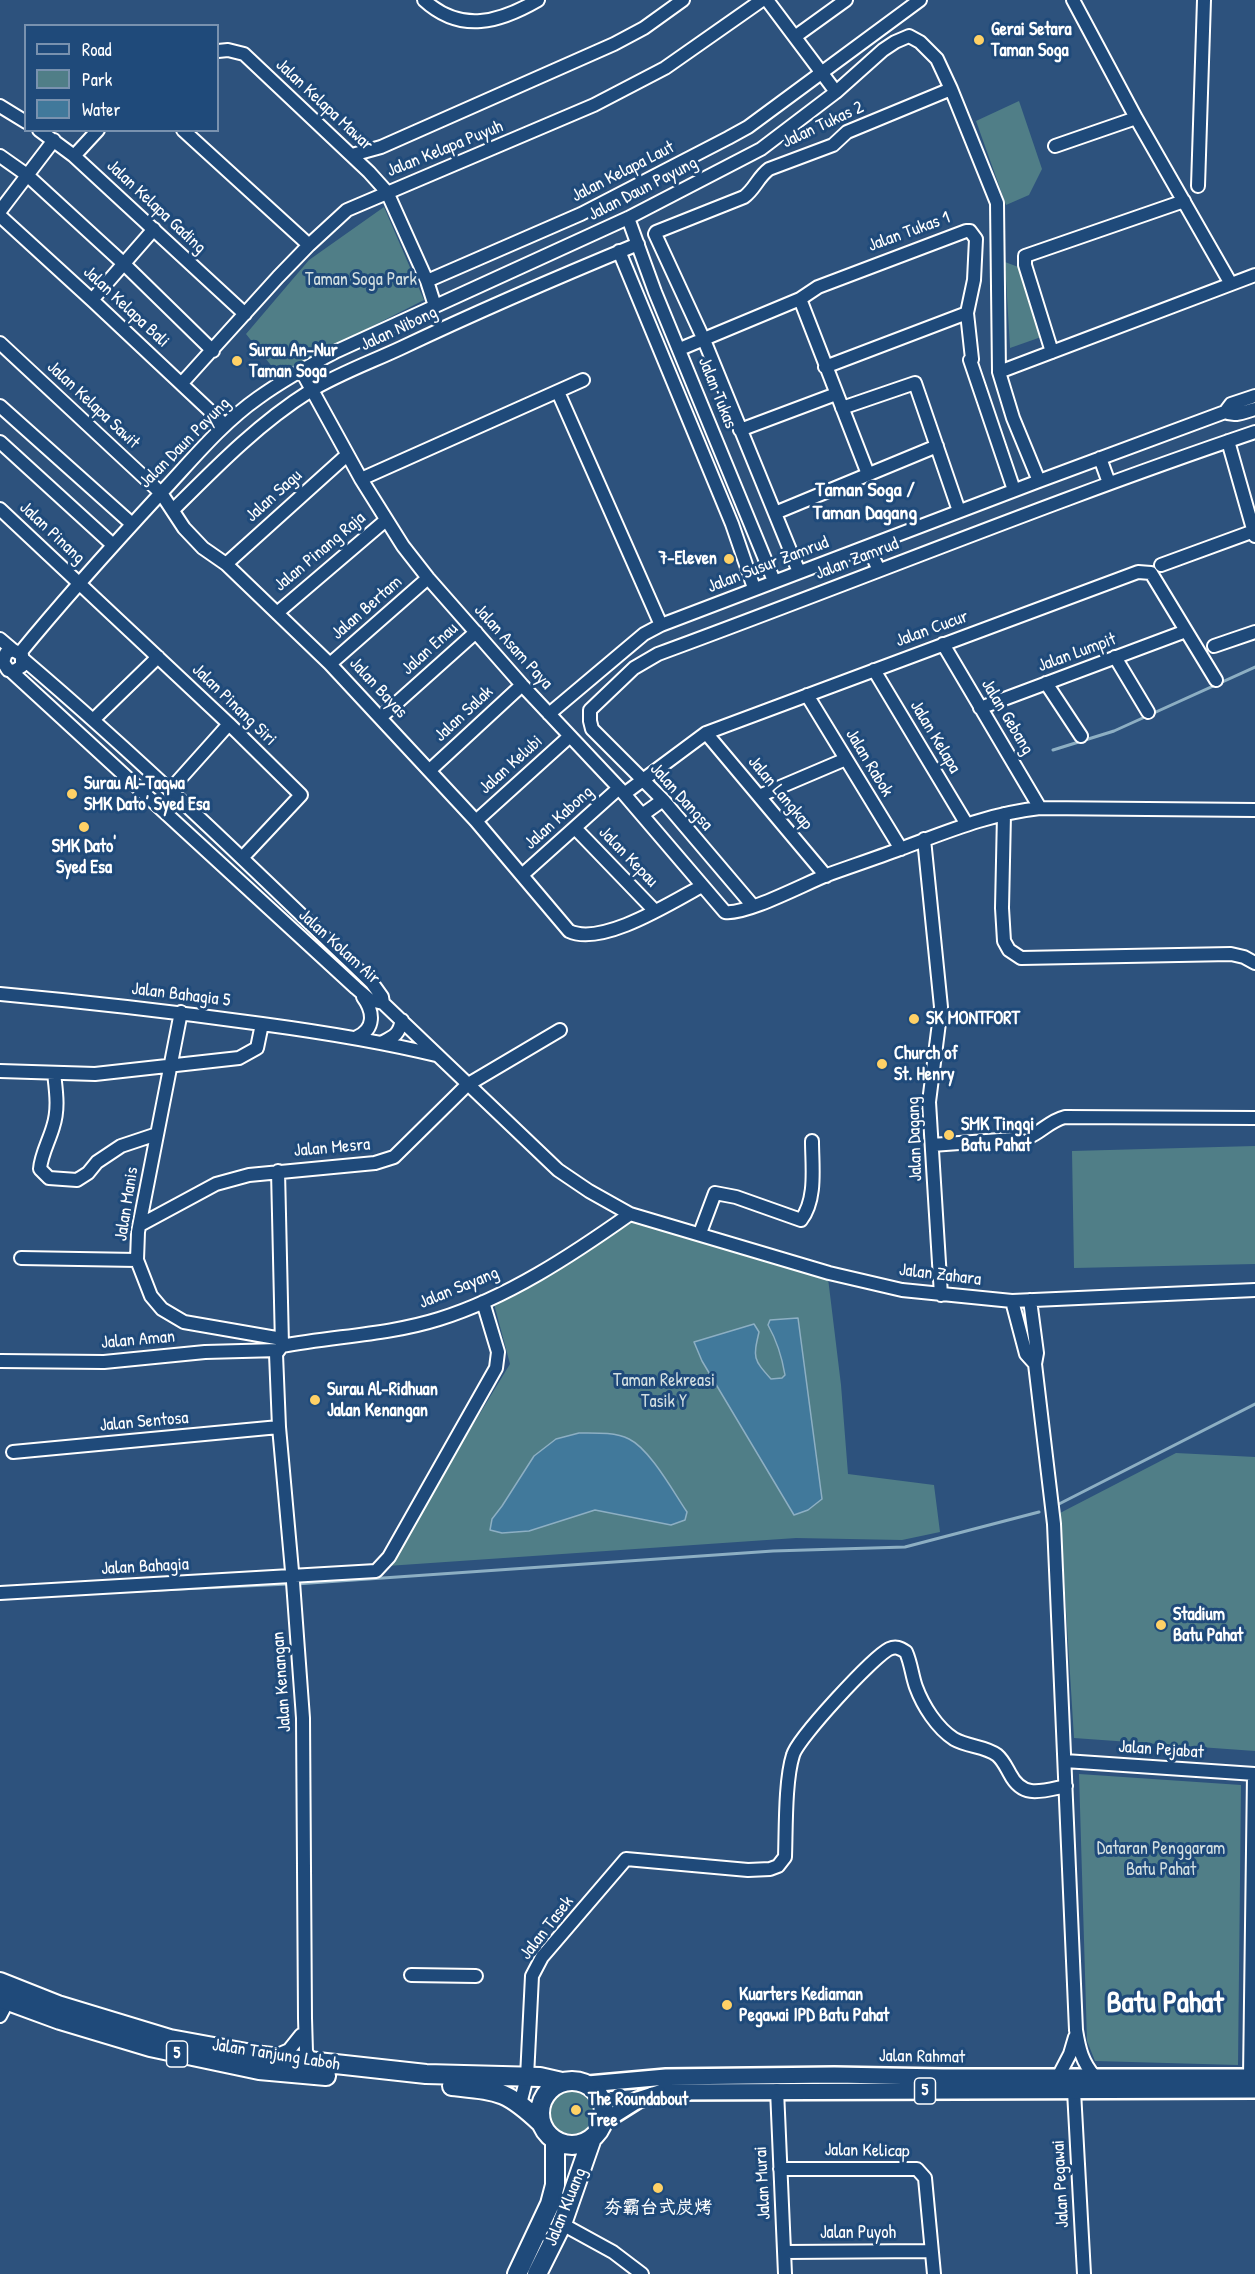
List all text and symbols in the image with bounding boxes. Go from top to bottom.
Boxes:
place label: Gerai Setara Taman Soga [991,19,1072,62]
legend [24,24,219,132]
marker: Gerai Setara Taman Soga [972,33,986,47]
text: Road [82,37,112,62]
street label: Jalan Kelapa Mawar [271,54,377,156]
text: Park [82,67,112,92]
text: Water [82,97,120,122]
street label: Jalan Tukas 2 [779,97,867,153]
street label: Jalan Kelapa Puyuh [384,116,506,182]
street label: Jalan Kelapa Laut [568,137,678,207]
street label: Jalan Daun Payung [585,152,701,226]
street label: Jalan Kelapa Gading [102,155,210,259]
street label: Jalan Tukas 1 [865,207,953,257]
street label: Jalan Kelapa Bali [78,262,174,352]
park label: Taman Soga Park [305,269,417,291]
street label: Jalan Nibong [357,302,441,356]
place label: Surau An-Nur Taman Soga [249,340,338,382]
marker: Surau An-Nur Taman Soga [230,354,244,368]
street label: Jalan Tukas [693,354,741,432]
street label: Jalan Kelapa Sawit [42,357,144,453]
street label: Jalan Daun Payung [135,393,235,493]
street label: Jalan Sagu [241,465,307,527]
district label: Taman Soga / Taman Dagang [813,479,917,526]
street label: Jalan Pinang [15,497,89,569]
street label: Jalan Pinang Raja [270,508,370,596]
street label: Jalan Susur Zamrud [704,532,832,598]
street label: Jalan Zamrud [812,533,902,585]
place label: 7-Eleven [658,548,717,570]
marker: 7-Eleven [722,552,736,566]
street label: Jalan Bertam [327,571,407,645]
street label: Jalan Asam Paya [469,600,557,694]
street label: Jalan Cucur [893,606,971,652]
street label: Jalan Enau [397,618,463,680]
street label: Jalan Lumpit [1035,629,1119,677]
street label: Jalan Bayas [344,653,412,723]
street label: Jalan Pinang Siri [187,659,281,751]
street label: Jalan Gebang [976,675,1038,759]
street label: Jalan Salak [430,681,498,747]
street label: Jalan Kelapa [905,697,965,777]
street label: Jalan Rabok [840,725,898,801]
street label: Jalan Kelubi [475,731,547,799]
street label: Jalan Langkap [743,752,817,834]
street label: Jalan Dangsa [645,759,717,835]
place label: Surau Al-Taqwa SMK Dato’ Syed Esa [84,773,210,816]
street label: Jalan Kabong [520,781,598,855]
marker: Surau Al-Taqwa SMK Dato’ Syed Esa [65,787,79,801]
marker: SMK Dato' Syed Esa [77,820,91,834]
street label: Jalan Kepau [594,822,662,892]
place label: SMK Dato' Syed Esa [52,836,116,878]
street label: Jalan Kolam Air [294,905,384,989]
street label: Jalan Bahagia 5 [130,978,232,1012]
place label: SK MONTFORT [926,1008,1020,1030]
marker: SK MONTFORT [907,1012,921,1026]
place label: Church of St. Henry [894,1043,958,1086]
marker: Church of St. Henry [875,1057,889,1071]
street label: Jalan Dagang [903,1096,927,1182]
place label: SMK Tinggi Batu Pahat [961,1114,1034,1156]
marker: SMK Tinggi Batu Pahat [942,1128,956,1142]
street label: Jalan Mesra [293,1134,371,1162]
street label: Jalan Manis [110,1165,144,1243]
street label: Jalan Zahara [898,1259,982,1291]
street label: Jalan Sayang [416,1262,502,1314]
street label: Jalan Aman [100,1326,176,1354]
park label: Taman Rekreasi Tasik Y [613,1370,715,1412]
place label: Surau Al-Ridhuan Jalan Kenangan [327,1379,438,1422]
marker: Surau Al-Ridhuan Jalan Kenangan [308,1393,322,1407]
street label: Jalan Sentosa [99,1407,189,1437]
street label: Jalan Bahagia [101,1554,189,1580]
place label: Stadium Batu Pahat [1173,1604,1243,1646]
marker: Stadium Batu Pahat [1154,1618,1168,1632]
street label: Jalan Kenangan [268,1631,296,1733]
street label: Jalan Pejabat [1118,1736,1204,1764]
park label: Dataran Penggaram Batu Pahat [1097,1838,1225,1880]
street label: Jalan Tasek [515,1892,579,1964]
place label: Kuarters Kediaman Pegawai IPD Batu Pahat [739,1984,889,2026]
district label: Batu Pahat [1106,1986,1224,2022]
marker: Kuarters Kediaman Pegawai IPD Batu Pahat [720,1998,734,2012]
street label: Jalan Tanjung Laboh [211,2034,341,2076]
road number: 5 [166,2041,188,2067]
street label: Jalan Rahmat [879,2045,965,2069]
road number: 5 [914,2078,936,2104]
place label: The Roundabout Tree [588,2089,688,2132]
marker: The Roundabout Tree [569,2103,583,2117]
street label: Jalan Kelicap [824,2139,910,2163]
street label: Jalan Pegawai [1048,2139,1074,2229]
street label: Jalan Murai [750,2146,776,2220]
street label: Jalan Kluang [541,2165,591,2249]
marker: 夯霸台式炭烤 [651,2181,665,2195]
place label: 夯霸台式炭烤 [604,2197,712,2219]
street label: Jalan Puyoh [820,2222,896,2244]

